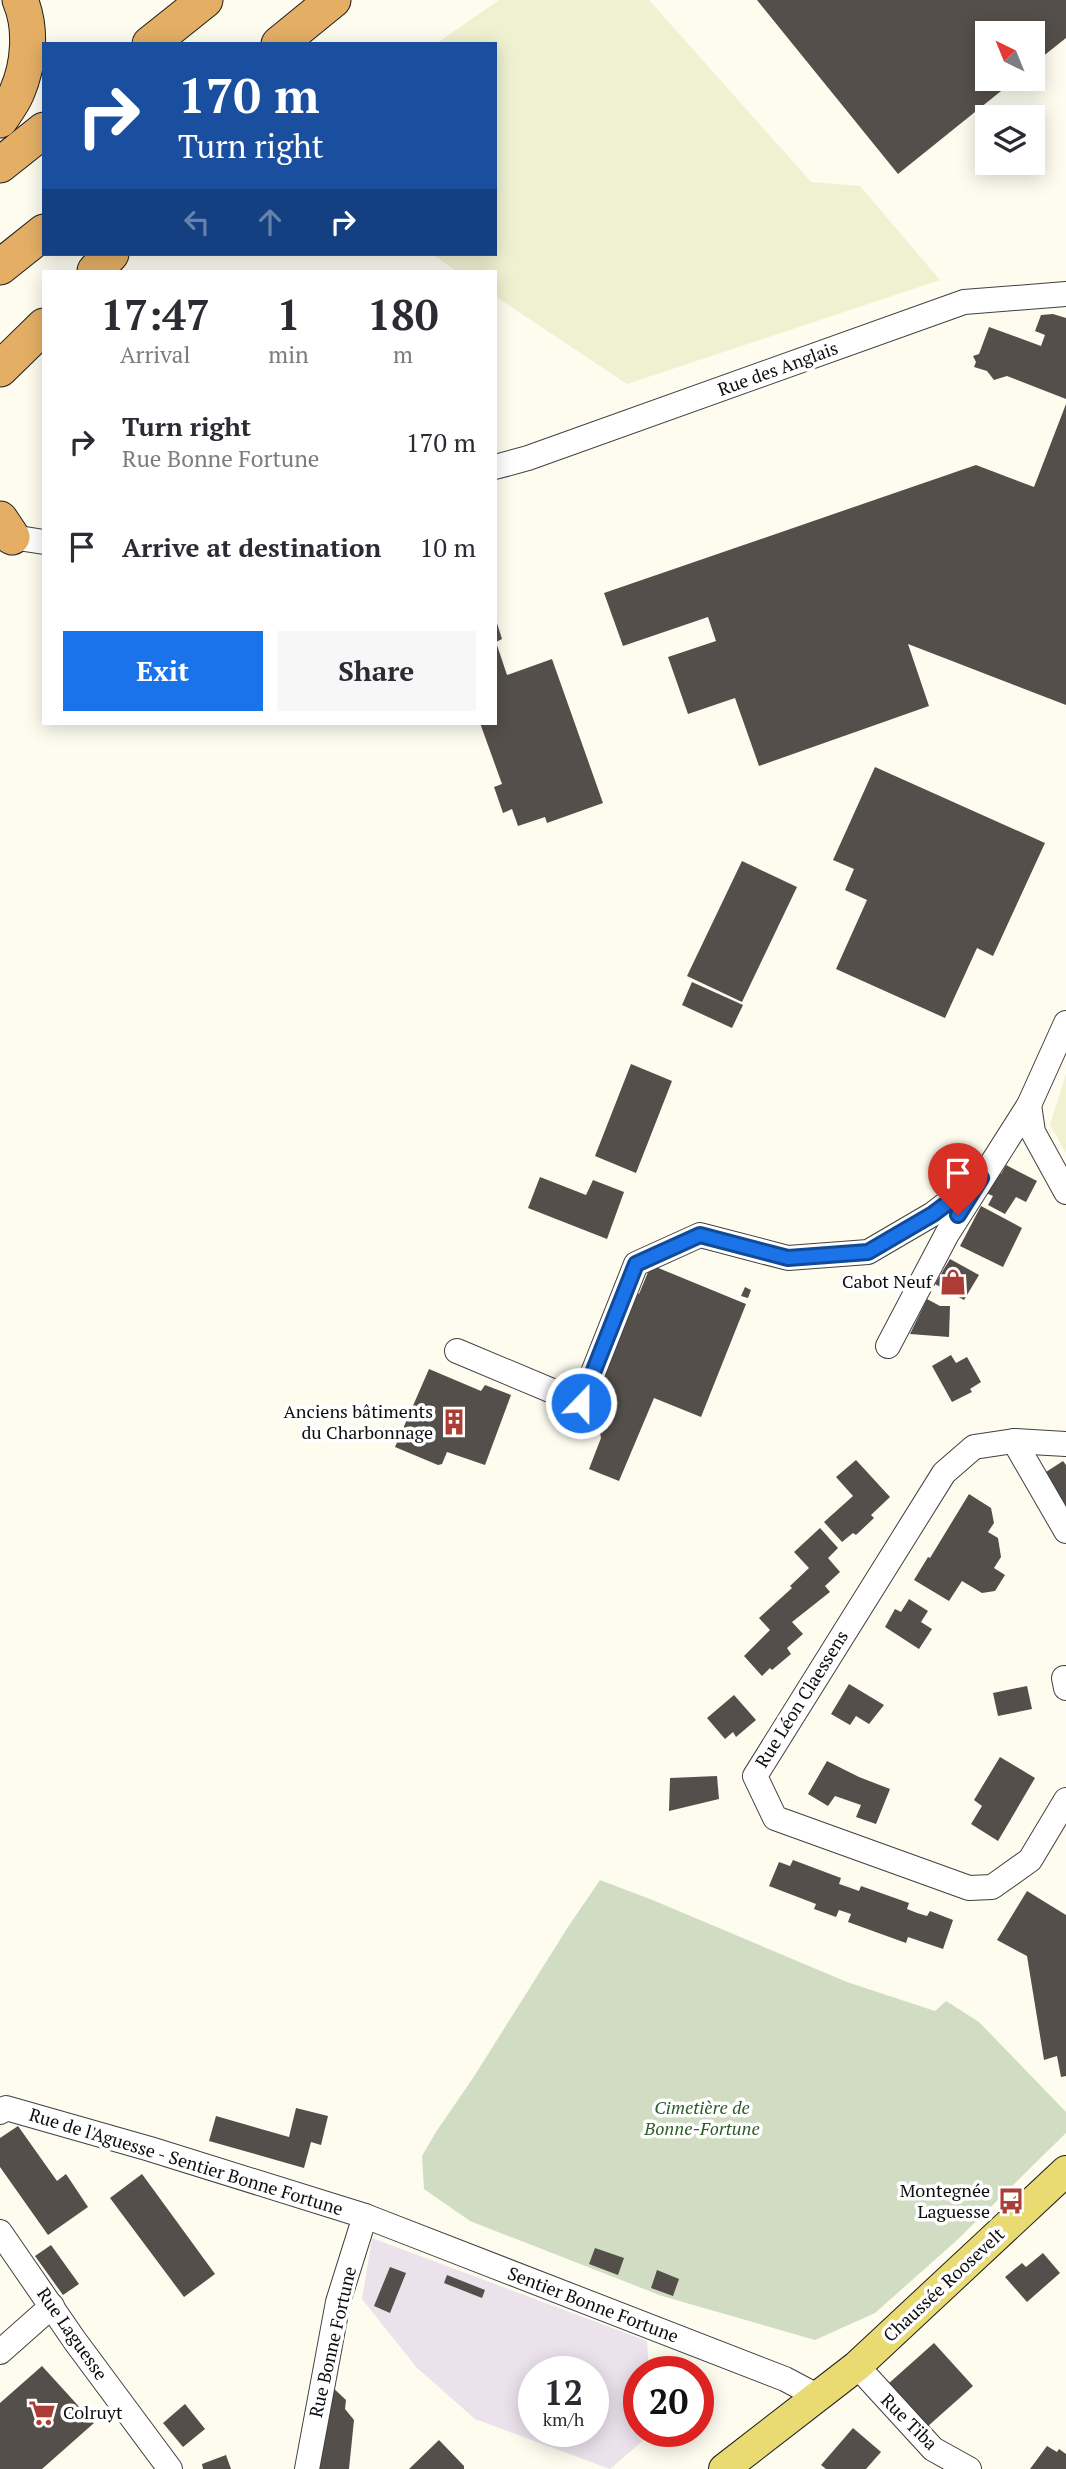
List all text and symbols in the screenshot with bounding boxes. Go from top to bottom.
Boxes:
north arrow [975,21,1045,91]
map controls [975,21,1045,175]
text: 170 m [178,62,320,127]
icon: right [63,70,154,161]
button: layers [975,105,1045,175]
text: Turn right [178,125,324,167]
icon: left [178,203,216,241]
icon: ahead [251,203,289,241]
icon: right [324,203,362,241]
text: 17:47 [101,286,210,342]
text: 1 [277,286,300,342]
text: 180 [367,286,438,342]
street label: Rue des Anglais [714,335,841,401]
text: Arrival [120,339,190,370]
text: min [268,339,309,370]
text: m [393,339,413,370]
text: Turn right [122,409,251,443]
icon: right [63,423,101,461]
text: 170 m [406,425,476,459]
text: Rue Bonne Fortune [122,443,319,474]
icon: arrive [63,528,101,566]
text: Arrive at destination [122,530,381,564]
text: 10 m [420,530,476,564]
button: Exit [63,631,263,711]
button: Share [277,631,476,711]
pin [928,1143,988,1215]
icon: arrive [939,1154,977,1192]
shop icon: Cabot Neuf [938,1267,968,1297]
place label: Cabot Neuf [842,1269,934,1293]
position arrow [544,1366,618,1440]
place label: Anciens bâtiments du Charbonnage [284,1399,433,1444]
building icon: Anciens bâtiments du Charbonnage [439,1407,469,1437]
street label: Rue Léon Claessens [749,1625,853,1772]
park label: Cimetière de Bonne-Fortune [643,2095,760,2140]
street label: Rue de l'Aguesse - Sentier Bonne Fortune [26,2102,346,2220]
place label: Montegnée Laguesse [900,2178,990,2223]
bus stop icon: Montegnée Laguesse [996,2186,1026,2216]
street label: Chaussée Roosevelt [878,2222,1009,2347]
street label: Sentier Bonne Fortune [505,2260,682,2348]
street label: Rue Bonne Fortune [303,2264,361,2420]
street label: Rue Laguesse [32,2282,114,2384]
speed limit sign: 20 [623,2356,714,2447]
text: 12 [544,2369,583,2415]
street label: Rue Tiba [876,2388,943,2455]
supermarket icon: Colruyt [27,2398,57,2428]
place label: Colruyt [63,2400,123,2424]
text: km/h [543,2407,584,2431]

